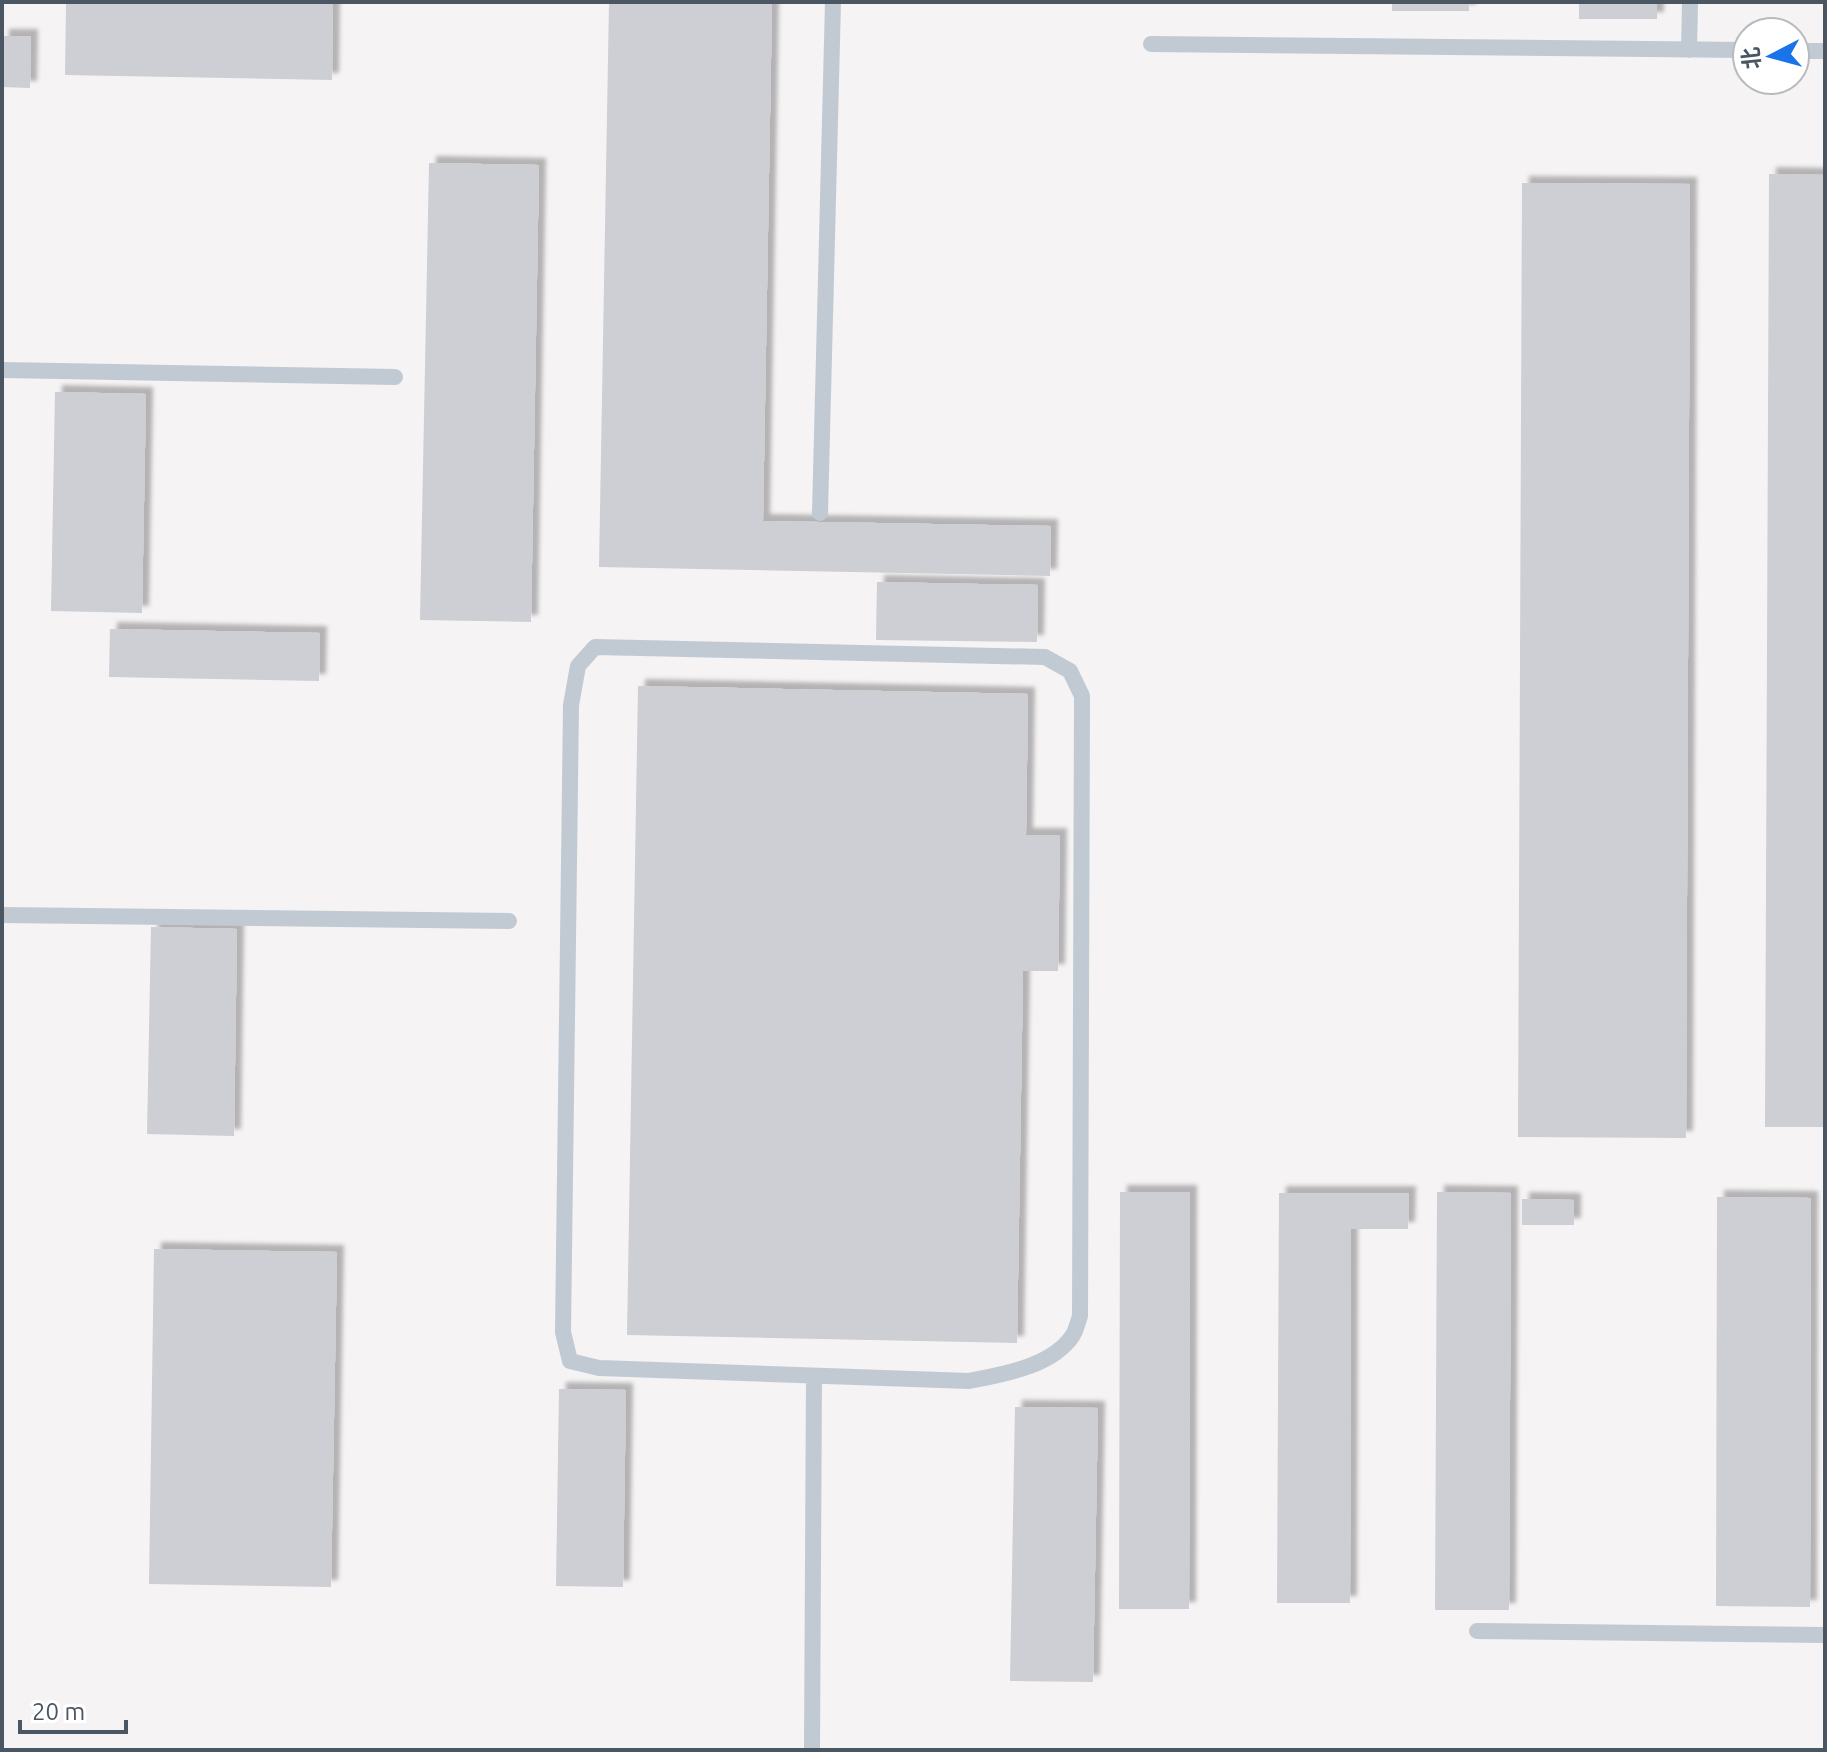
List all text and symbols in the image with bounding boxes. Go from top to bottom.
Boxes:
north arrow [1731,16,1811,96]
text: 北 [1737,46,1764,70]
scale bar [20,1684,126,1734]
text: 20 m [32,1698,85,1725]

